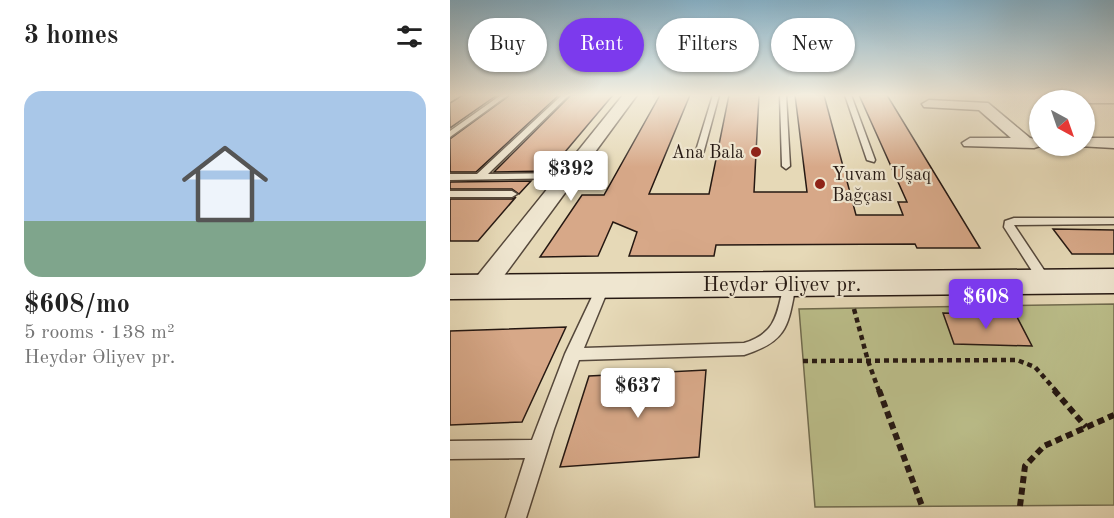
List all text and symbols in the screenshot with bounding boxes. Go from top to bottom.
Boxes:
chip: Buy [468,18,547,72]
chip: Rent [559,18,644,72]
chip: Filters [656,18,759,72]
chip: New [771,18,855,72]
icon: filters [393,20,426,53]
text: 3 homes [24,23,118,49]
north arrow [1029,90,1095,156]
map controls [1029,90,1095,156]
icon: home [171,130,279,238]
place label: Ana Bala [672,144,744,162]
marker: Ana Bala [749,145,763,159]
pin: $392 [535,151,607,202]
text: $392 [548,160,594,180]
place label: Yuvam Uşaq Bağçası [832,166,931,205]
marker: Yuvam Uşaq Bağçası [813,177,827,191]
street label: Heydər Əliyev pr. [702,275,862,296]
pin: $608 [950,279,1022,330]
text: $608 [963,288,1009,308]
text: $608/mo [24,292,130,318]
text: 5 rooms · 138 m² [24,323,174,343]
text: Heydər Əliyev pr. [24,348,175,368]
pin: $637 [602,368,674,419]
text: $637 [615,377,661,397]

